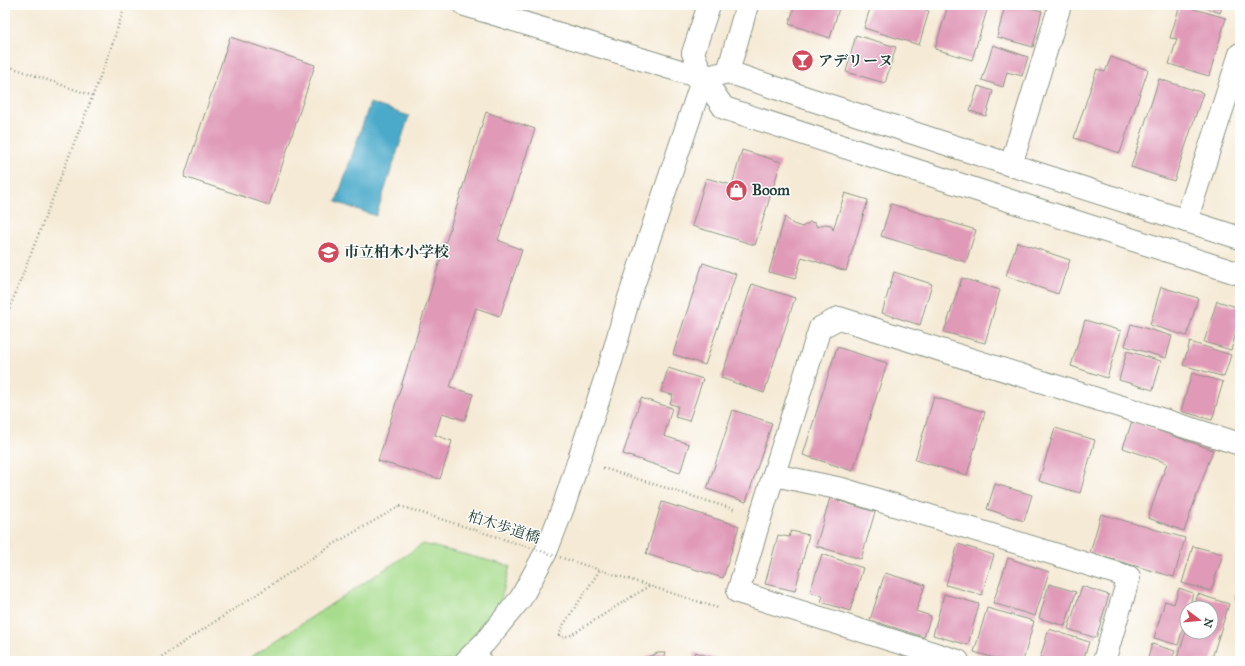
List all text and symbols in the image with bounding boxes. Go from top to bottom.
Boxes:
bar icon: アデリーヌ [789,48,815,74]
place label: アデリーヌ [818,52,893,70]
shop icon: Boom [724,177,750,203]
place label: Boom [752,181,790,199]
school or university icon: 市立柏木小学校 [315,239,341,265]
place label: 市立柏木小学校 [344,243,449,261]
street label: 柏木歩道橋 [466,507,542,547]
north arrow [1179,600,1219,640]
text: N [1200,616,1216,630]

